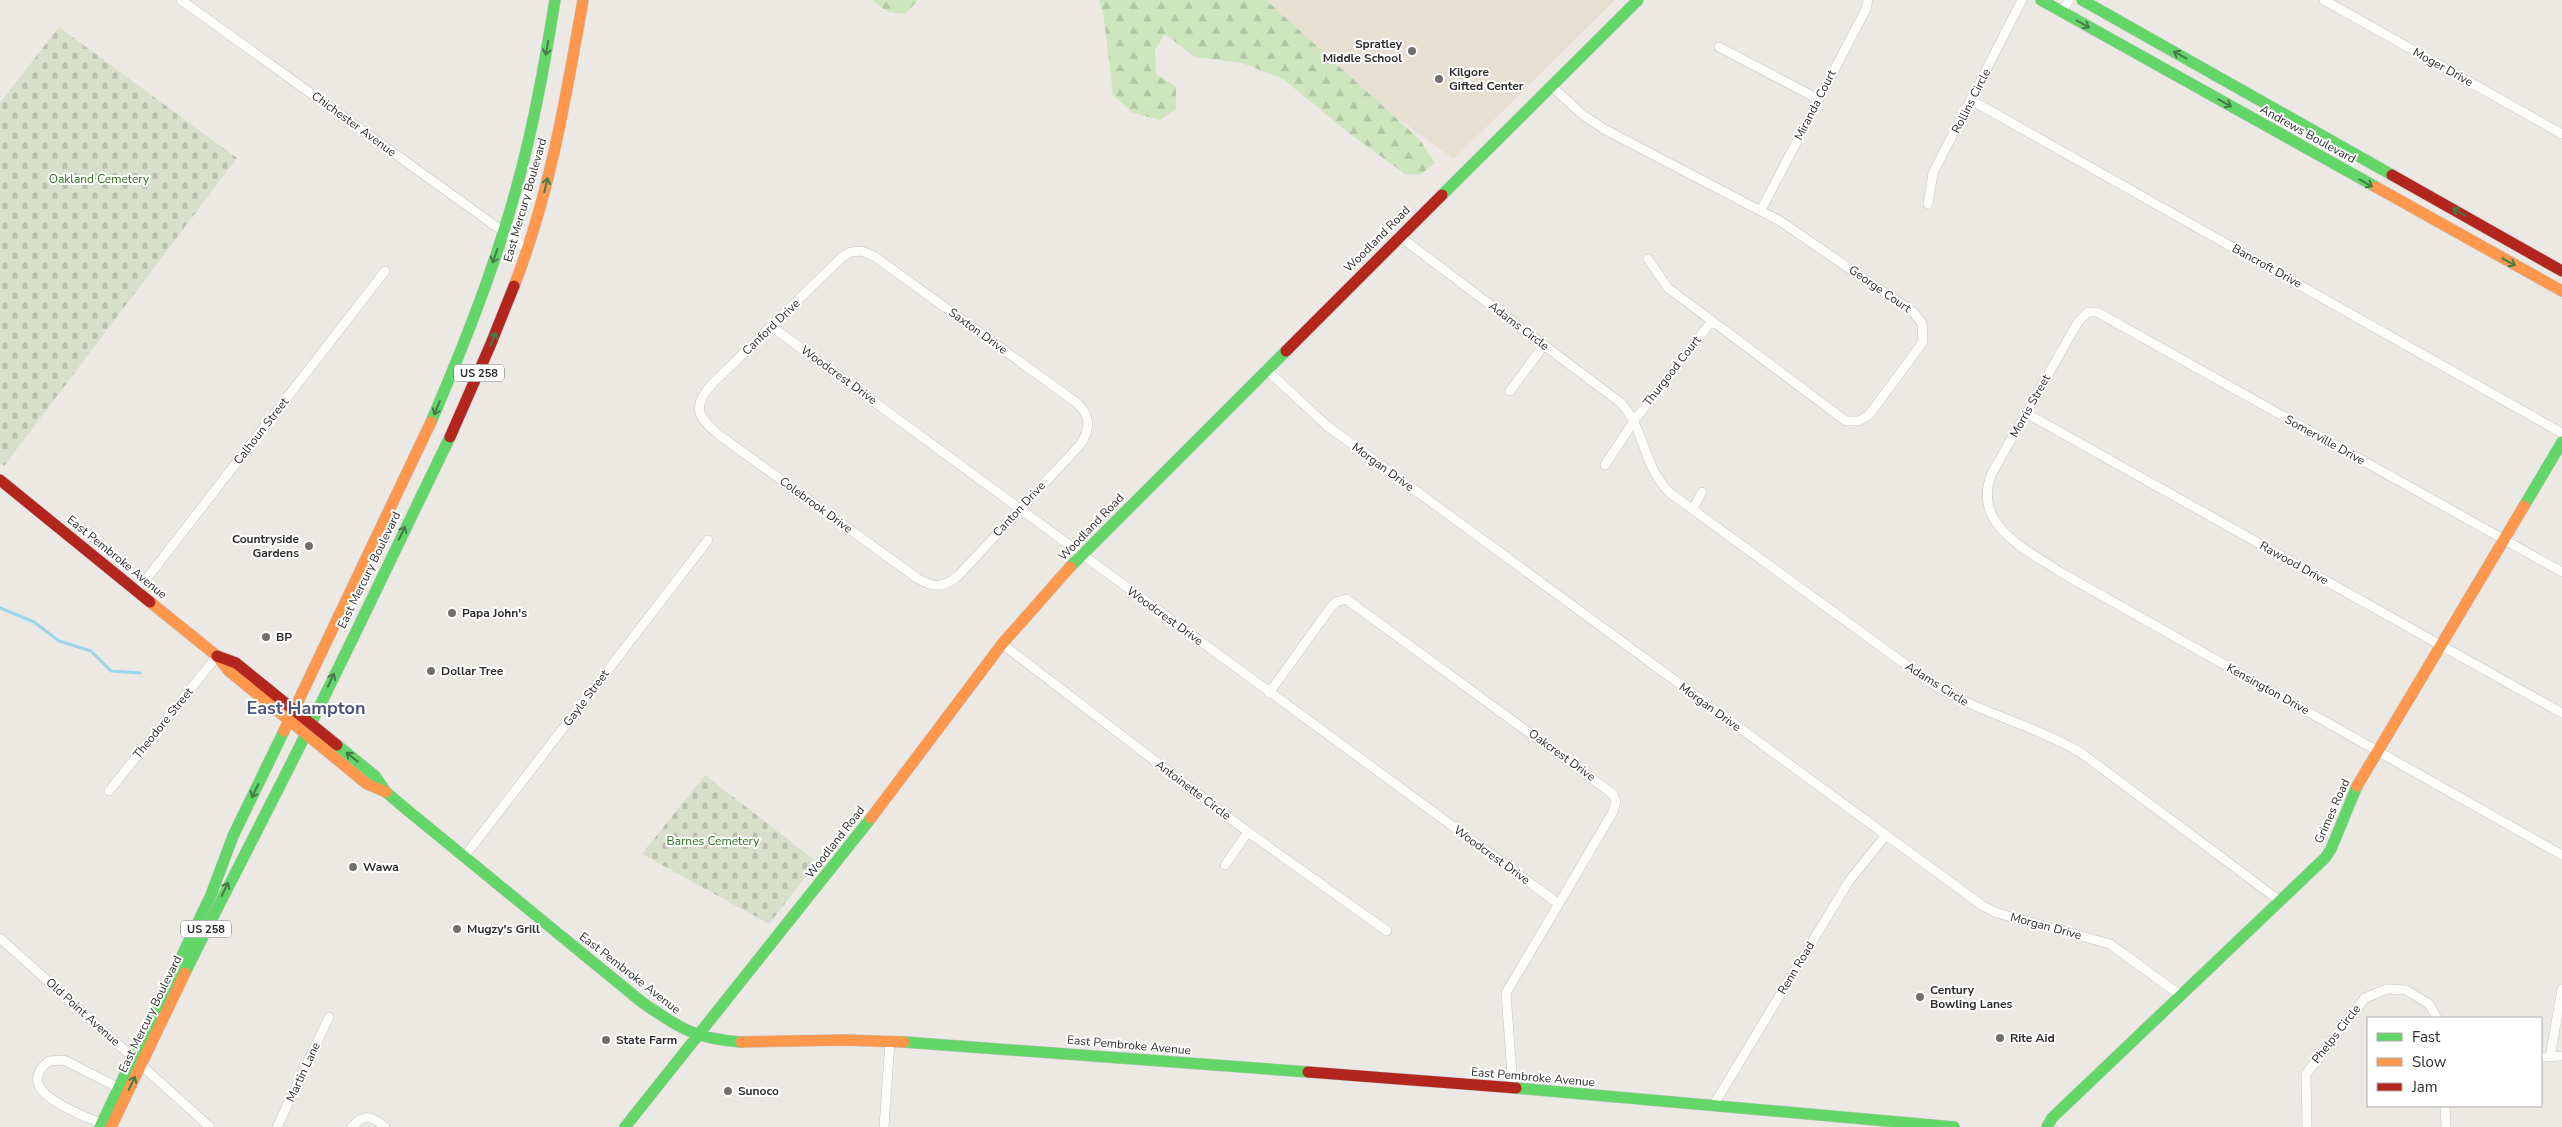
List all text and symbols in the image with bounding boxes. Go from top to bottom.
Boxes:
one-way arrow [2076,19,2090,29]
place label: Spratley Middle School [1323,36,1403,66]
one-way arrow [542,40,552,56]
street label: Moger Drive [2410,44,2476,90]
marker: Spratley Middle School [1406,45,1418,57]
one-way arrow [2173,50,2187,60]
place label: Kilgore Gifted Center [1449,64,1524,94]
street label: Miranda Court [1790,66,1840,143]
street label: Rollins Circle [1948,66,1994,136]
marker: Kilgore Gifted Center [1433,73,1445,85]
street label: Chichester Avenue [308,88,400,160]
one-way arrow [2217,99,2231,109]
street label: Andrews Boulevard [2257,101,2359,167]
street label: East Mercury Boulevard [500,136,550,264]
park label: Oakland Cemetery [49,171,150,187]
one-way arrow [541,177,551,193]
one-way arrow [2359,178,2374,188]
street label: Woodland Road [1340,202,1414,276]
one-way arrow [2451,207,2466,217]
street label: Bancroft Drive [2229,240,2305,292]
one-way arrow [490,248,499,264]
one-way arrow [2501,257,2515,267]
street label: George Court [1846,262,1915,317]
street label: Canford Drive [739,295,803,359]
street label: Adams Circle [1486,298,1552,354]
street label: Saxton Drive [945,304,1011,358]
one-way arrow [489,332,499,347]
street label: Thurgood Court [1639,332,1705,410]
street label: Woodcrest Drive [798,342,880,408]
road number: US 258 [454,364,504,382]
street label: Morris Street [2006,371,2054,440]
street label: Calhoun Street [230,394,293,468]
one-way arrow [432,400,441,415]
street label: Somerville Drive [2282,411,2368,469]
street label: Morgan Drive [1349,439,1417,495]
street label: Colebrook Drive [776,473,856,537]
street label: Canton Drive [989,478,1049,540]
street label: Woodland Road [1055,490,1127,564]
street label: East Mercury Boulevard [334,509,404,631]
street label: East Pembroke Avenue [64,512,170,602]
one-way arrow [398,526,407,541]
place label: Countryside Gardens [232,531,299,561]
street label: Rawood Drive [2257,538,2331,588]
marker: Countryside Gardens [303,540,315,552]
street label: Woodcrest Drive [1124,583,1206,649]
place label: Papa John's [462,605,527,621]
marker: Papa John's [446,607,458,619]
place label: BP [276,629,292,645]
marker: BP [260,631,272,643]
street label: Adams Circle [1902,658,1972,710]
street label: Kensington Drive [2224,660,2312,718]
place label: Dollar Tree [441,663,504,679]
marker: Dollar Tree [425,665,437,677]
street label: Gayle Street [559,666,613,730]
one-way arrow [327,673,337,688]
street label: Morgan Drive [1676,679,1744,735]
street label: Theodore Street [129,683,197,762]
district label: East Hampton [247,696,365,720]
street label: Oakcrest Drive [1525,725,1599,785]
one-way arrow [346,752,359,763]
street label: Antoinette Circle [1152,756,1234,824]
street label: Grimes Road [2311,776,2353,846]
one-way arrow [249,783,259,798]
street label: Woodland Road [802,803,868,881]
street label: Woodcrest Drive [1451,822,1533,888]
park label: Barnes Cemetery [667,833,760,849]
place label: Wawa [363,859,399,875]
marker: Wawa [347,861,359,873]
one-way arrow [221,882,230,897]
street label: Morgan Drive [2009,909,2083,943]
road number: US 258 [181,921,231,938]
place label: Mugzy's Grill [467,921,540,937]
marker: Mugzy's Grill [451,923,463,935]
street label: East Pembroke Avenue [576,928,684,1018]
street label: Renn Road [1774,939,1818,997]
street label: East Mercury Boulevard [115,953,185,1075]
street label: Old Point Avenue [43,974,123,1050]
place label: Century Bowling Lanes [1930,982,2013,1012]
marker: Century Bowling Lanes [1914,991,1926,1003]
street label: Phelps Circle [2308,1001,2364,1067]
legend [2367,1017,2542,1107]
text: Fast [2412,1027,2441,1047]
place label: Rite Aid [2010,1030,2055,1046]
place label: State Farm [616,1032,677,1048]
street label: East Pembroke Avenue [1066,1032,1192,1058]
marker: Rite Aid [1994,1032,2006,1044]
marker: State Farm [600,1034,612,1046]
street label: Martin Lane [282,1040,324,1104]
text: Slow [2412,1052,2447,1072]
street label: East Pembroke Avenue [1470,1064,1596,1090]
one-way arrow [128,1076,138,1091]
text: Jam [2411,1077,2438,1097]
place label: Sunoco [738,1083,779,1099]
marker: Sunoco [722,1085,734,1097]

